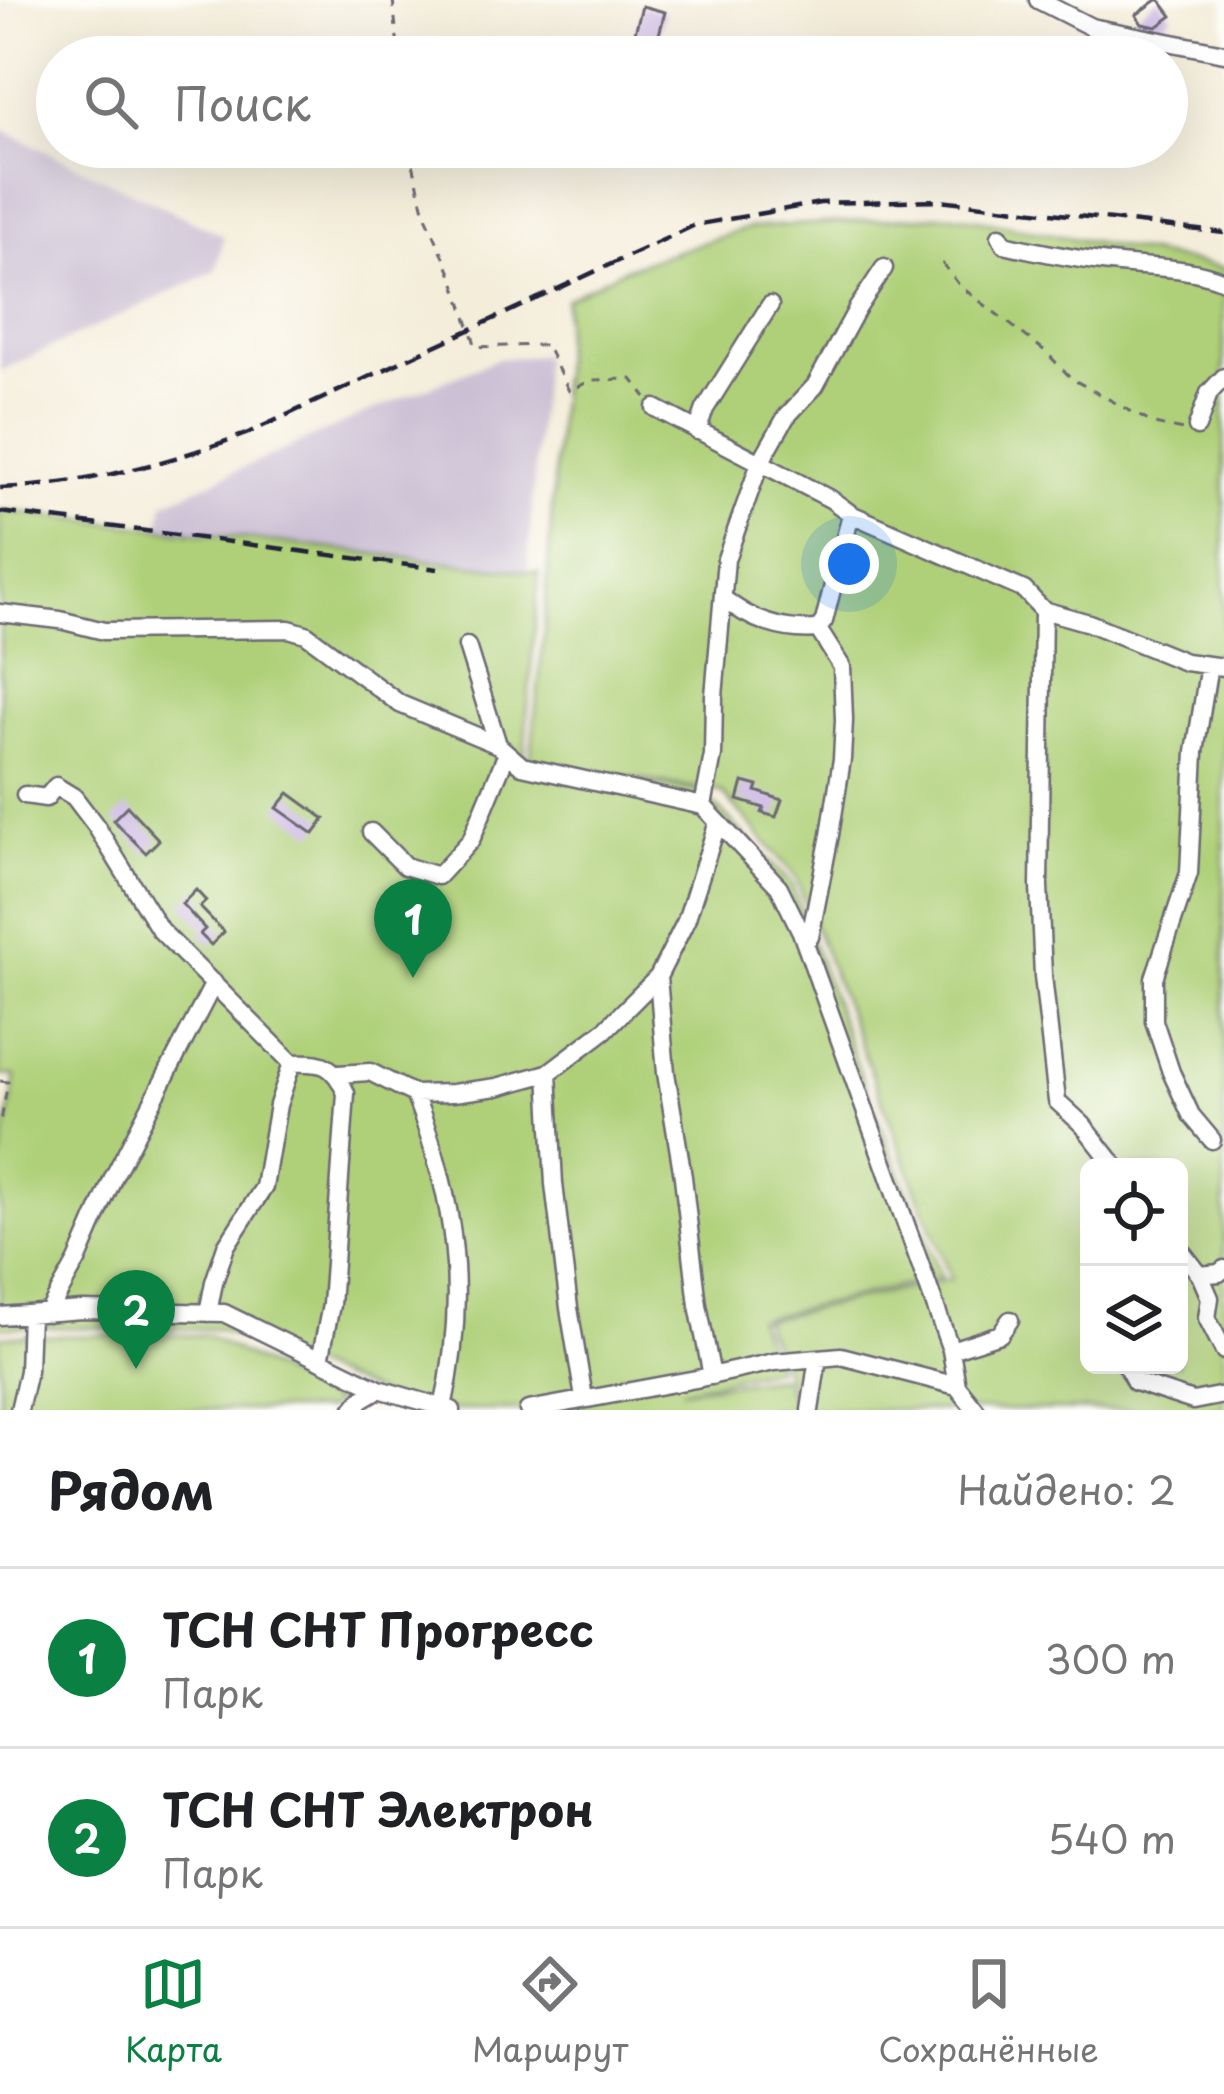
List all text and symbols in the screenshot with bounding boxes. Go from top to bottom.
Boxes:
search box [36,36,1188,168]
text: Поиск [174,68,311,136]
icon: search [78,69,144,135]
your location [819,534,879,594]
pin: 1 [374,879,452,978]
map controls [1080,1158,1188,1374]
button: locate [1080,1158,1188,1266]
button: layers [1080,1266,1188,1374]
pin: 2 [97,1270,175,1369]
text: Рядом [48,1450,214,1527]
text: Найдено: 2 [957,1459,1176,1518]
text: ТСН СНТ Прогресс [162,1594,594,1662]
text: 1 [78,1628,96,1687]
text: 300 m [1045,1628,1176,1687]
text: Парк [162,1662,263,1721]
text: ТСН СНТ Электрон [162,1774,594,1842]
text: 2 [73,1808,101,1867]
text: 540 m [1047,1808,1176,1867]
text: Парк [162,1842,263,1901]
tab: Карта [125,1951,222,2073]
tab: Маршрут [472,1951,628,2073]
tab: Сохранённые [878,1951,1099,2073]

